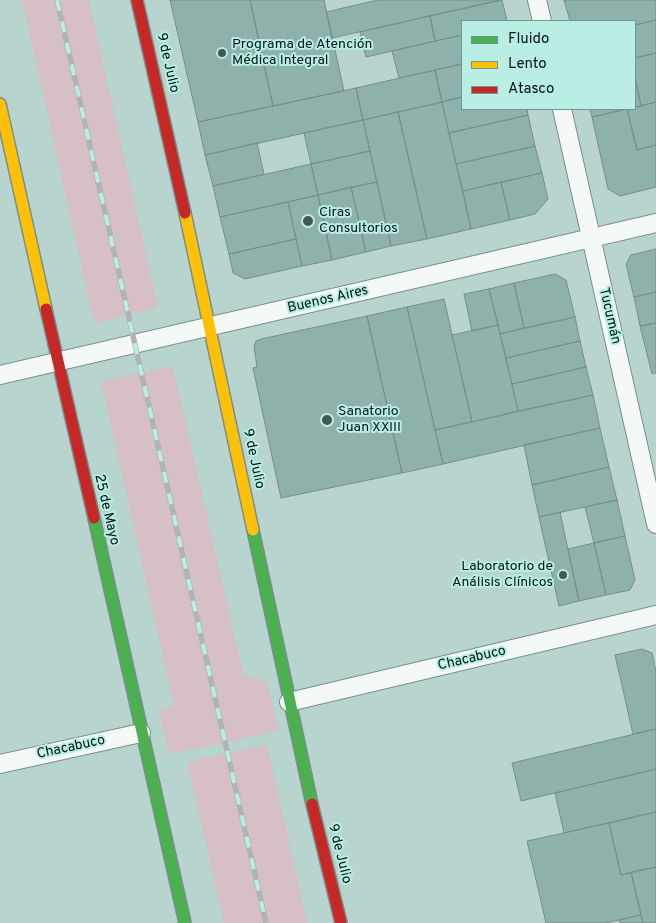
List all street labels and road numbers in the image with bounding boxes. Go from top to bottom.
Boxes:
street label: 9 de Julio [152,31,182,95]
street label: Buenos Aires [286,283,370,317]
street label: Tucumán [594,286,624,346]
street label: 9 de Julio [238,427,268,491]
street label: 25 de Mayo [90,473,122,547]
street label: Chacabuco [436,643,508,675]
street label: Chacabuco [35,733,107,763]
street label: 9 de Julio [323,822,355,886]

